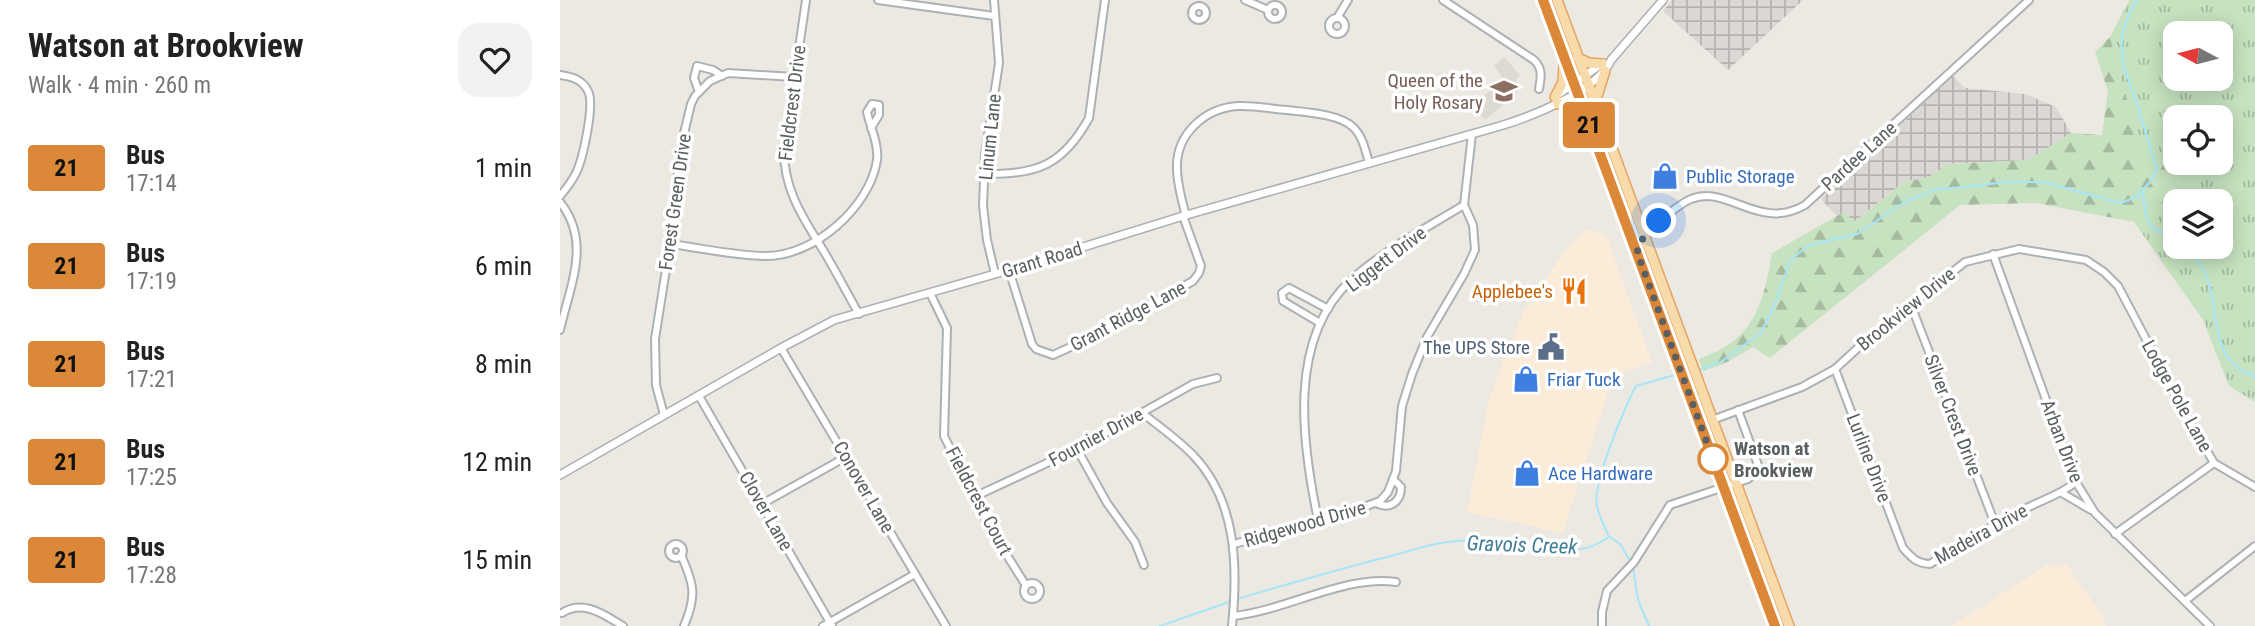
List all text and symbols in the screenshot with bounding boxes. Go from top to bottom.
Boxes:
north arrow [2163,21,2233,91]
map controls [2163,21,2233,259]
button: heart [458,23,532,97]
text: Watson at Brookview [28,26,304,65]
street label: Fieldcrest Drive [774,44,810,162]
place label: Queen of the Holy Rosary [1387,69,1483,114]
text: Walk · 4 min · 260 m [28,72,211,99]
school or university icon: Queen of the Holy Rosary [1489,76,1519,106]
street label: Linum Lane [974,93,1006,181]
line badge: 21 [1558,102,1620,148]
button: locate [2163,105,2233,175]
text: 21 [1577,111,1601,139]
street label: Pardee Lane [1817,116,1901,196]
street label: Forest Green Drive [654,132,696,272]
text: Bus [126,140,165,170]
text: 1 min [475,153,532,183]
text: 21 [54,154,79,182]
shop icon: Public Storage [1650,161,1680,191]
place label: Public Storage [1686,165,1795,188]
text: 17:14 [126,170,177,197]
button: layers [2163,189,2233,259]
your location [1641,203,1676,238]
street label: Liggett Drive [1341,221,1431,297]
street label: Grant Road [999,237,1085,283]
text: Bus [126,238,165,268]
text: 6 min [475,251,532,281]
text: 21 [54,252,79,280]
street label: Brookview Drive [1852,262,1960,356]
text: 17:19 [126,268,177,295]
street label: Grant Ridge Lane [1066,276,1190,356]
restaurant icon: Applebee's [1559,276,1589,306]
place label: Applebee's [1472,280,1553,303]
public building icon: The UPS Store [1536,332,1566,362]
text: Bus [126,336,165,366]
place label: The UPS Store [1423,336,1530,359]
street label: Lodge Pole Lane [2137,336,2217,456]
text: 8 min [475,349,532,379]
text: 21 [54,350,79,378]
street label: Silver Crest Drive [1919,351,1987,479]
shop icon: Friar Tuck [1511,364,1541,394]
text: 17:21 [126,366,177,393]
place label: Friar Tuck [1547,368,1621,391]
street label: Arban Drive [2036,396,2088,486]
street label: Fournier Drive [1045,402,1147,472]
street label: Lurline Drive [1842,411,1896,505]
text: Bus [126,434,165,464]
street label: Conover Lane [828,437,900,537]
place label: Watson at Brookview [1734,437,1813,482]
street label: Fieldcrest Court [941,443,1017,559]
marker: Watson at Brookview [1698,444,1728,474]
text: 12 min [462,447,532,477]
text: 21 [54,448,79,476]
shop icon: Ace Hardware [1512,458,1542,488]
place label: Ace Hardware [1548,462,1653,485]
text: 17:25 [126,464,177,491]
street label: Clover Lane [734,467,798,555]
street label: Ridgewood Drive [1242,496,1368,552]
street label: Madeira Drive [1930,499,2032,569]
water label: Gravois Creek [1466,531,1579,559]
text: Bus [126,532,165,562]
text: 15 min [462,545,532,575]
text: 21 [54,546,79,574]
text: 17:28 [126,562,177,589]

